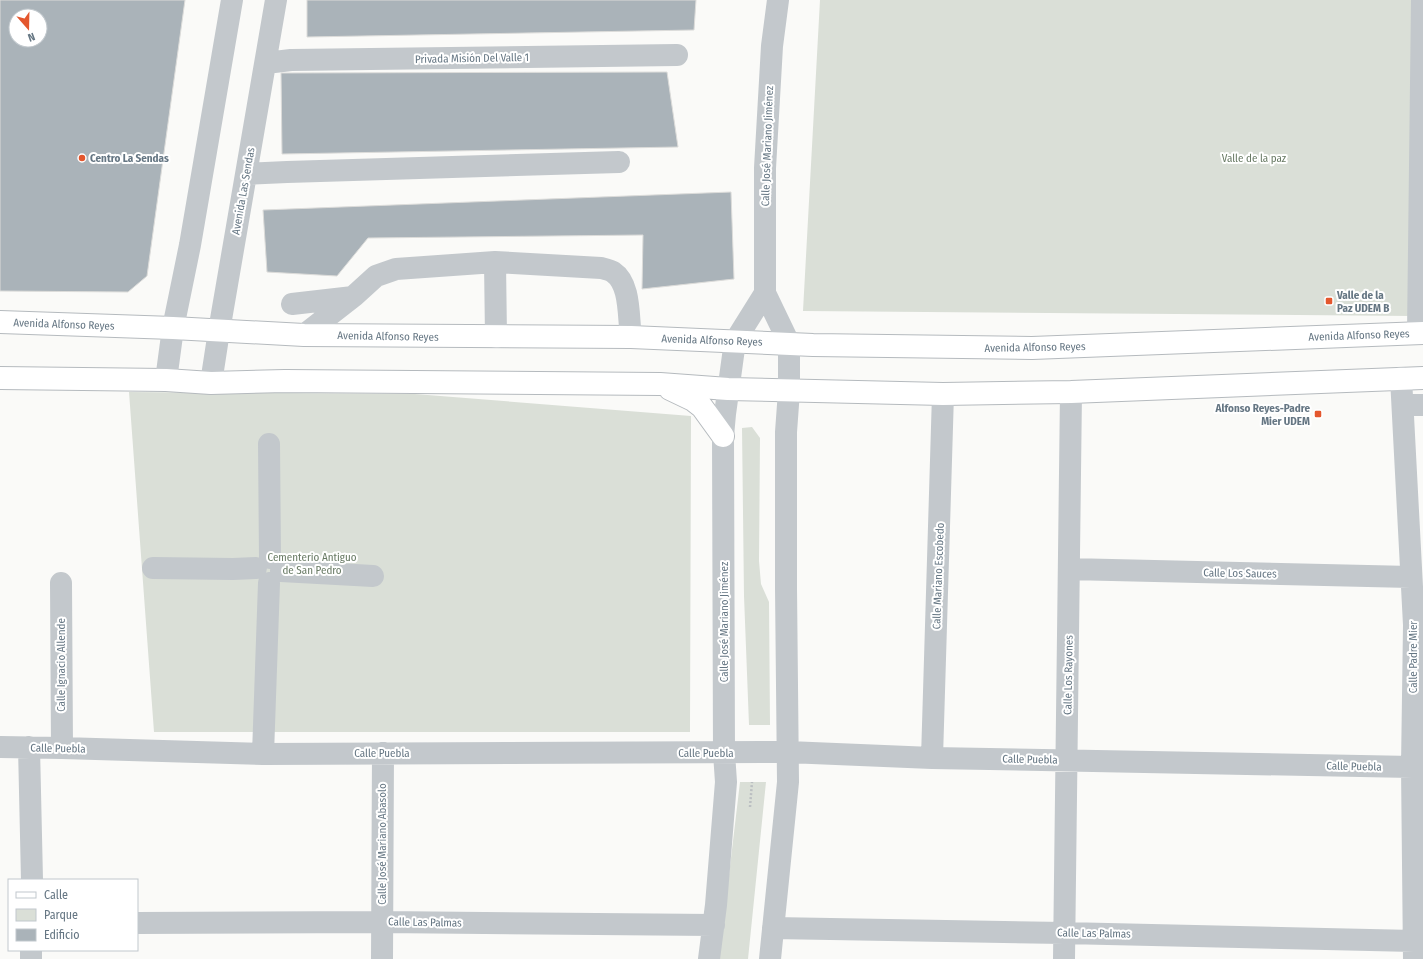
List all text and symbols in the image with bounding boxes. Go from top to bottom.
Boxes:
north arrow [8,8,48,48]
text: N [26,30,37,44]
street label: Privada Misión Del Valle 1 [415,51,529,66]
street label: Calle José Mariano Jiménez [759,85,776,207]
street label: Avenida Las Sendas [229,146,258,236]
place label: Centro La Sendas [90,152,169,165]
park label: Valle de la paz [1222,152,1287,165]
marker: Centro La Sendas [77,153,87,163]
place label: Valle de la Paz UDEM B [1336,289,1389,315]
marker: Valle de la Paz UDEM B [1324,296,1334,306]
street label: Avenida Alfonso Reyes [13,316,115,333]
street label: Avenida Alfonso Reyes [1308,327,1410,344]
street label: Avenida Alfonso Reyes [337,329,439,344]
street label: Avenida Alfonso Reyes [661,332,763,349]
street label: Avenida Alfonso Reyes [984,340,1086,355]
place label: Alfonso Reyes-Padre Mier UDEM [1215,402,1310,428]
marker: Alfonso Reyes-Padre Mier UDEM [1313,409,1323,419]
street label: Calle Mariano Escobedo [930,522,947,630]
park label: Cementerio Antiguo de San Pedro [268,551,357,577]
street label: Calle José Mariano Jiménez [718,561,731,682]
street label: Calle Los Sauces [1203,566,1277,581]
street label: Calle Ignacio Allende [55,618,68,712]
street label: Calle Padre Mier [1407,621,1420,693]
street label: Calle Los Rayones [1061,635,1076,715]
street label: Calle Puebla [30,742,86,755]
street label: Calle Puebla [354,747,410,760]
street label: Calle Puebla [678,747,734,760]
street label: Calle Puebla [1002,753,1058,766]
street label: Calle Puebla [1326,760,1382,773]
street label: Calle José Mariano Abasolo [376,783,389,905]
legend [8,879,138,951]
text: Calle [44,888,68,902]
text: Parque [44,908,78,922]
street label: Calle Las Palmas [388,915,462,930]
street label: Calle Las Palmas [1057,926,1131,941]
text: Edificio [44,928,80,942]

